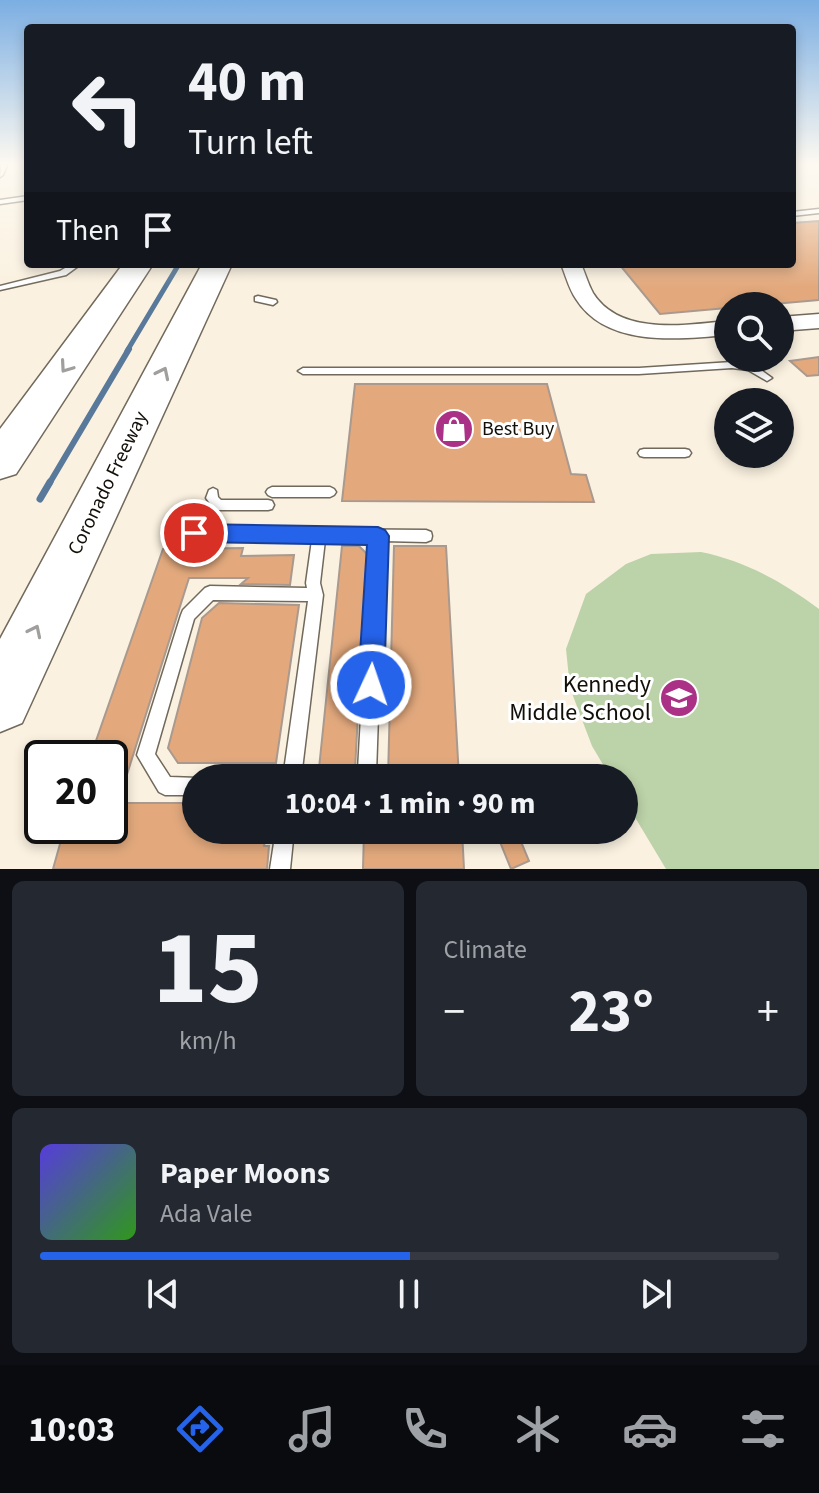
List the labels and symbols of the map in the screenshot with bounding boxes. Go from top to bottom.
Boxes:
one-way arrow [61,358,76,372]
one-way arrow [153,367,169,382]
street label: Coronado Freeway [61,406,155,560]
shop icon: Best Buy [433,408,475,450]
place label: Best Buy [482,415,555,443]
pin [160,499,228,567]
one-way arrow [25,625,40,640]
position arrow [329,643,413,727]
place label: Kennedy Middle School [509,667,651,730]
school or university icon: Kennedy Middle School [658,677,700,719]
speed limit sign: 20 [24,740,128,844]

